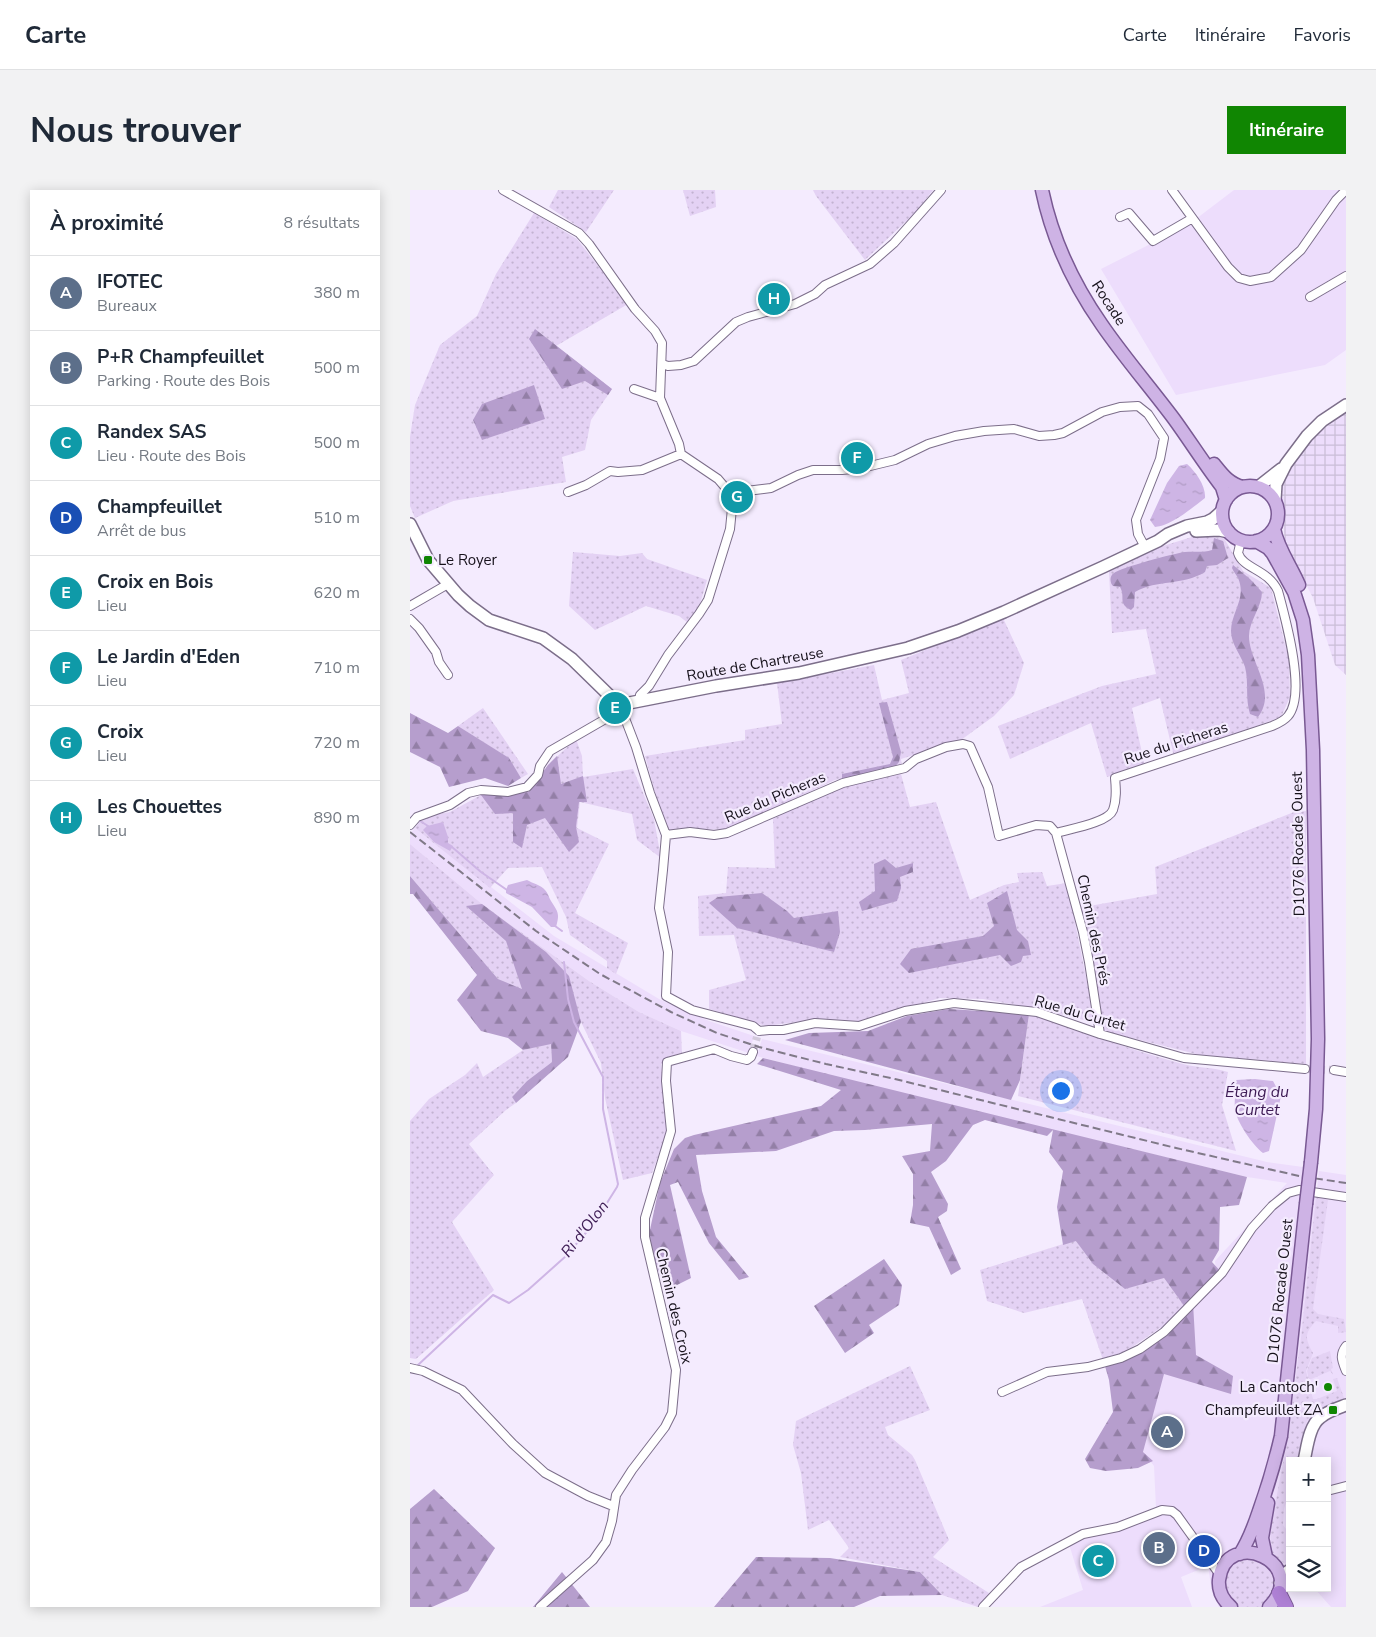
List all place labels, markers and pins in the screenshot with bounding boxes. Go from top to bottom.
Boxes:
pin: H [758,280,790,318]
pin: F [841,439,873,477]
pin: G [721,478,753,516]
place label: Le Royer [438,550,498,570]
marker: Le Royer [422,554,434,566]
pin: E [599,689,631,727]
place label: La Cantoch' [1239,1377,1318,1397]
marker: La Cantoch' [1322,1381,1334,1393]
place label: Champfeuillet ZA [1205,1400,1323,1420]
marker: Champfeuillet ZA [1327,1404,1339,1416]
pin: A [1151,1413,1183,1451]
pin: B [1143,1529,1175,1567]
pin: D [1188,1532,1220,1570]
pin: C [1082,1542,1114,1580]

